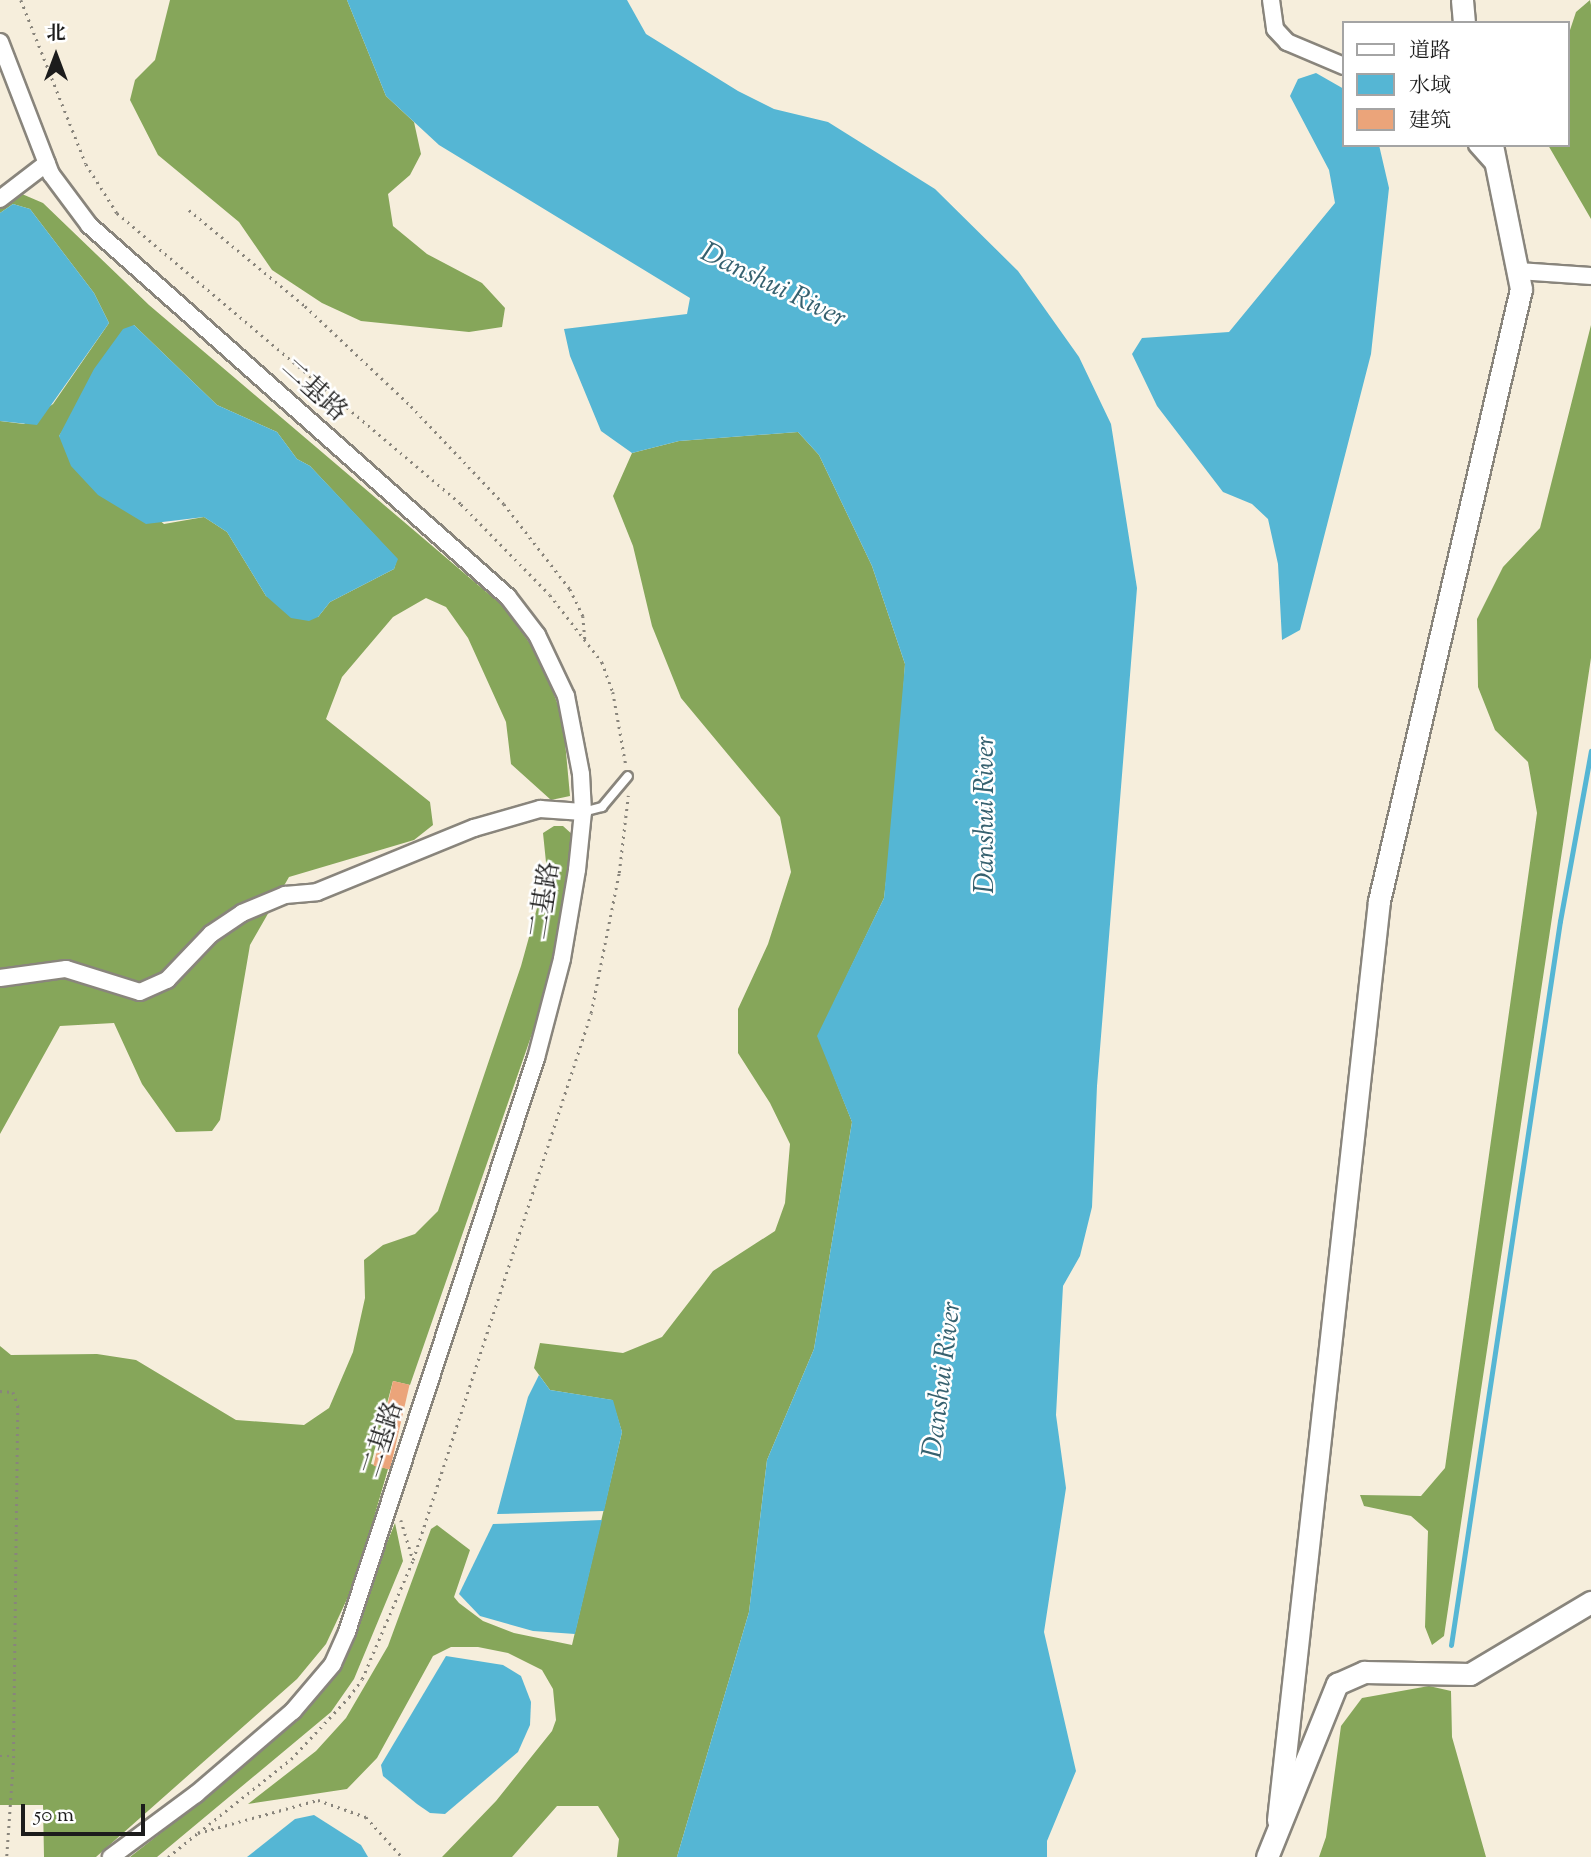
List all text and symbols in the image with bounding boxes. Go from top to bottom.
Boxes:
north arrow [21,21,91,91]
text: 北 [46,21,66,48]
legend [1342,21,1570,147]
text: 道路 [1409,37,1451,67]
text: 水域 [1409,72,1451,102]
text: 建筑 [1409,107,1451,137]
water label: Danshui River [695,236,851,336]
street label: 二基路 [274,353,352,429]
water label: Danshui River [969,736,1003,894]
street label: 二基路 [524,860,568,942]
water label: Danshui River [917,1300,969,1460]
street label: 二基路 [357,1398,411,1482]
scale bar [24,1790,149,1834]
text: 50 m [34,1801,74,1831]

